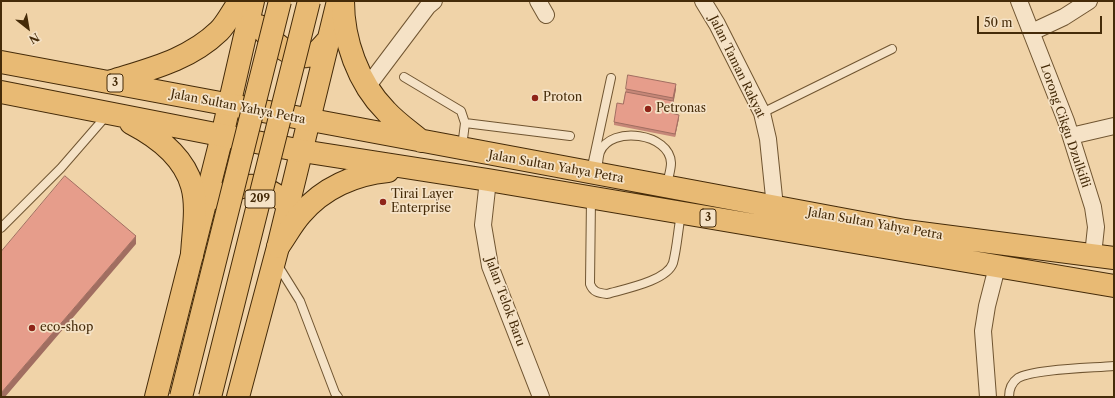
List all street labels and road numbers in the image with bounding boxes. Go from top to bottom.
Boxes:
street label: Jalan Taman Rakyat [706,13,768,121]
street label: Lorong Cikgu Dzulkifli [1037,62,1093,190]
road number: 3 [107,74,123,92]
street label: Jalan Sultan Yahya Petra [169,87,307,127]
street label: Jalan Sultan Yahya Petra [487,148,625,186]
road number: 209 [245,190,275,208]
street label: Jalan Sultan Yahya Petra [806,205,944,243]
road number: 3 [700,209,716,227]
street label: Jalan Telok Baru [482,255,528,349]

